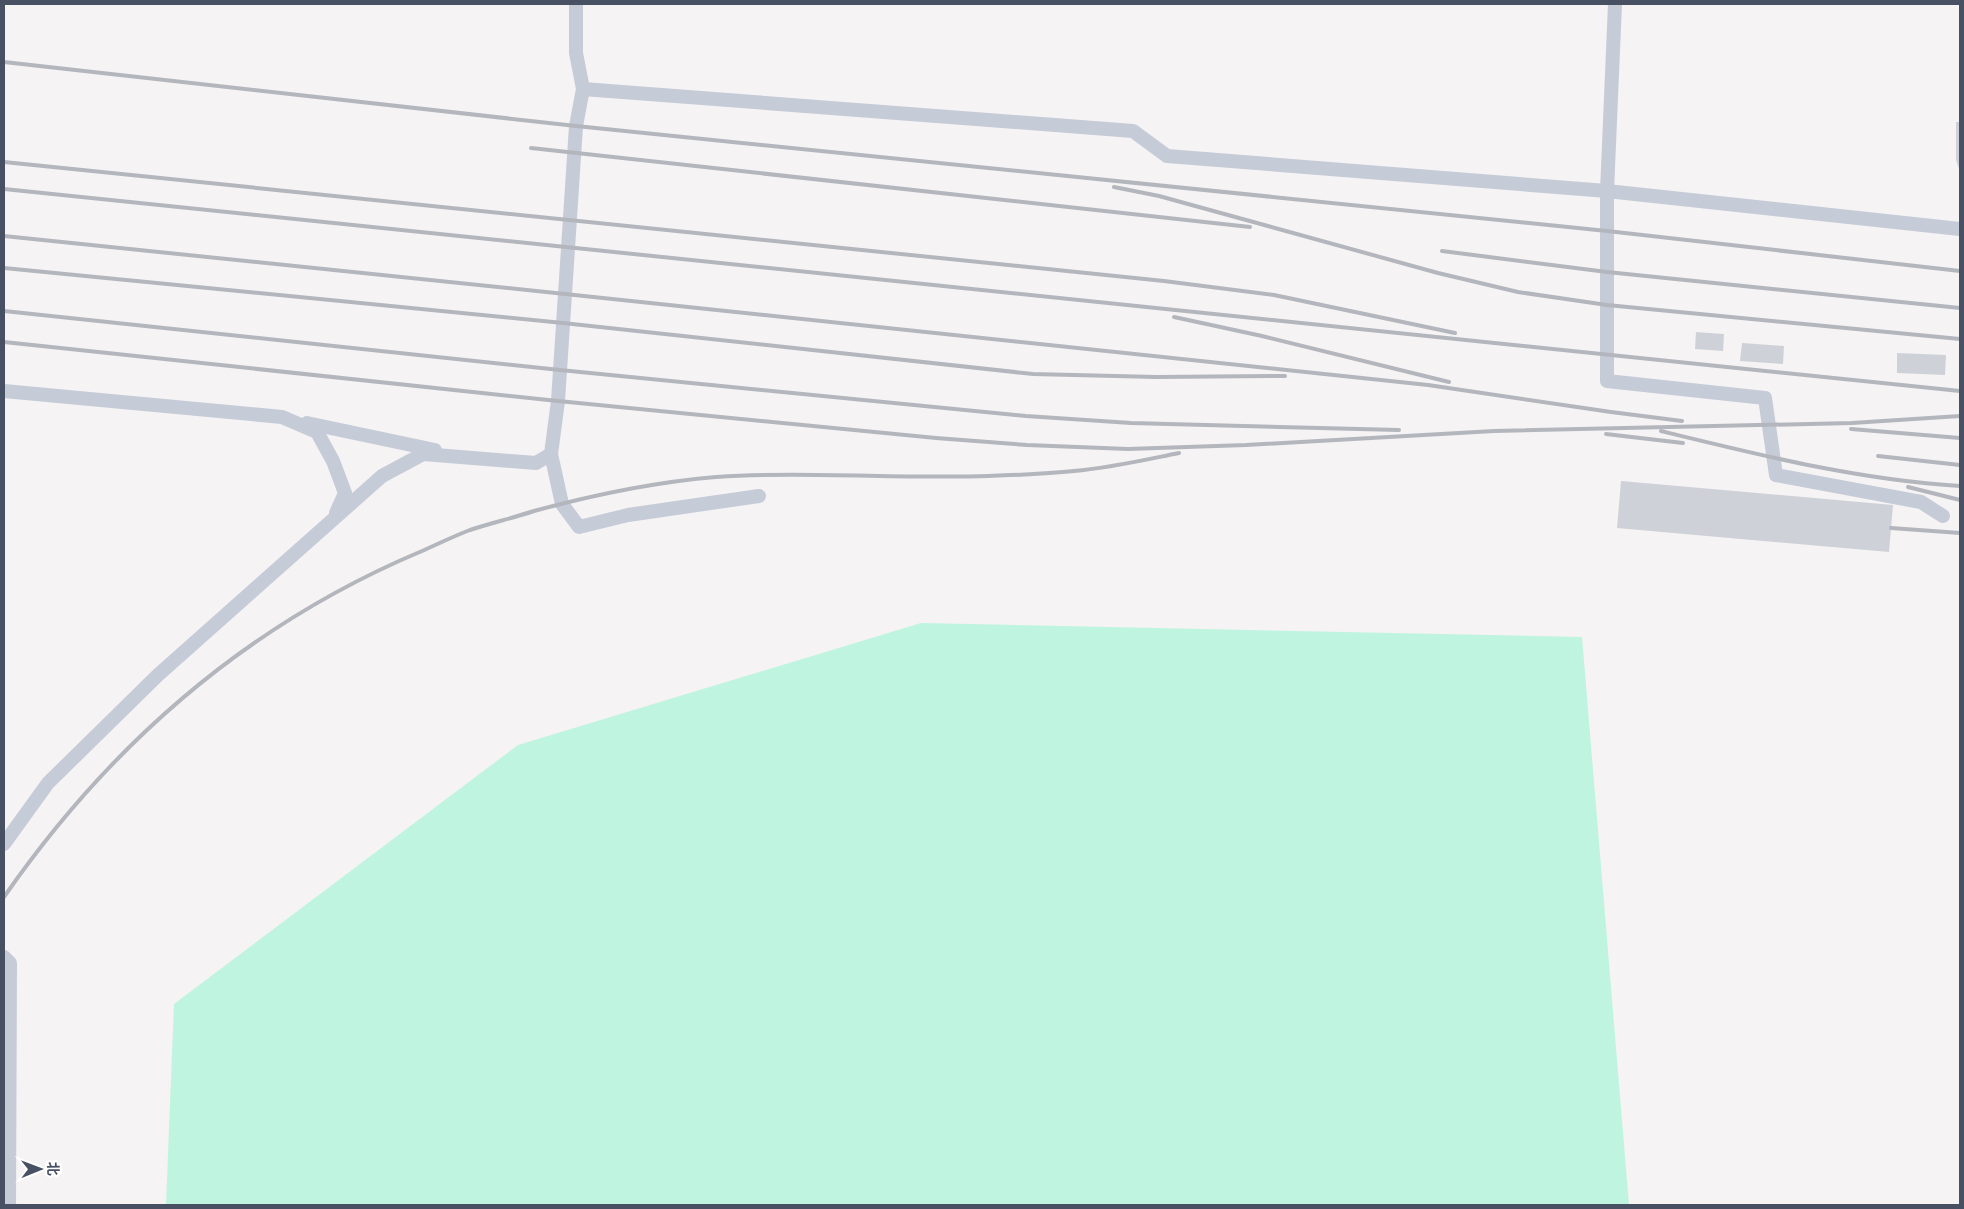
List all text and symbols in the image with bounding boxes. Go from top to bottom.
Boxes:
north arrow [15,1144,65,1194]
text: 北 [44,1162,61,1176]

